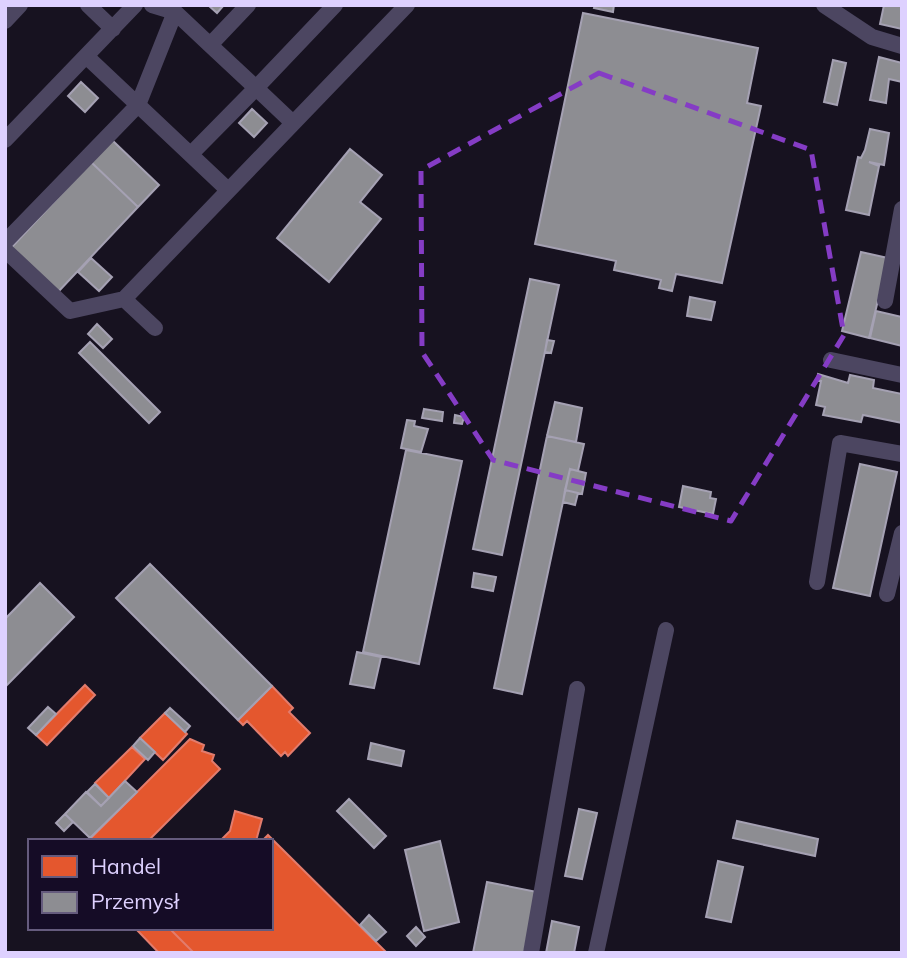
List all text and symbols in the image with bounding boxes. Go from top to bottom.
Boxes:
legend [28,839,273,930]
text: Handel [91,853,161,879]
text: Przemysł [91,888,180,914]

